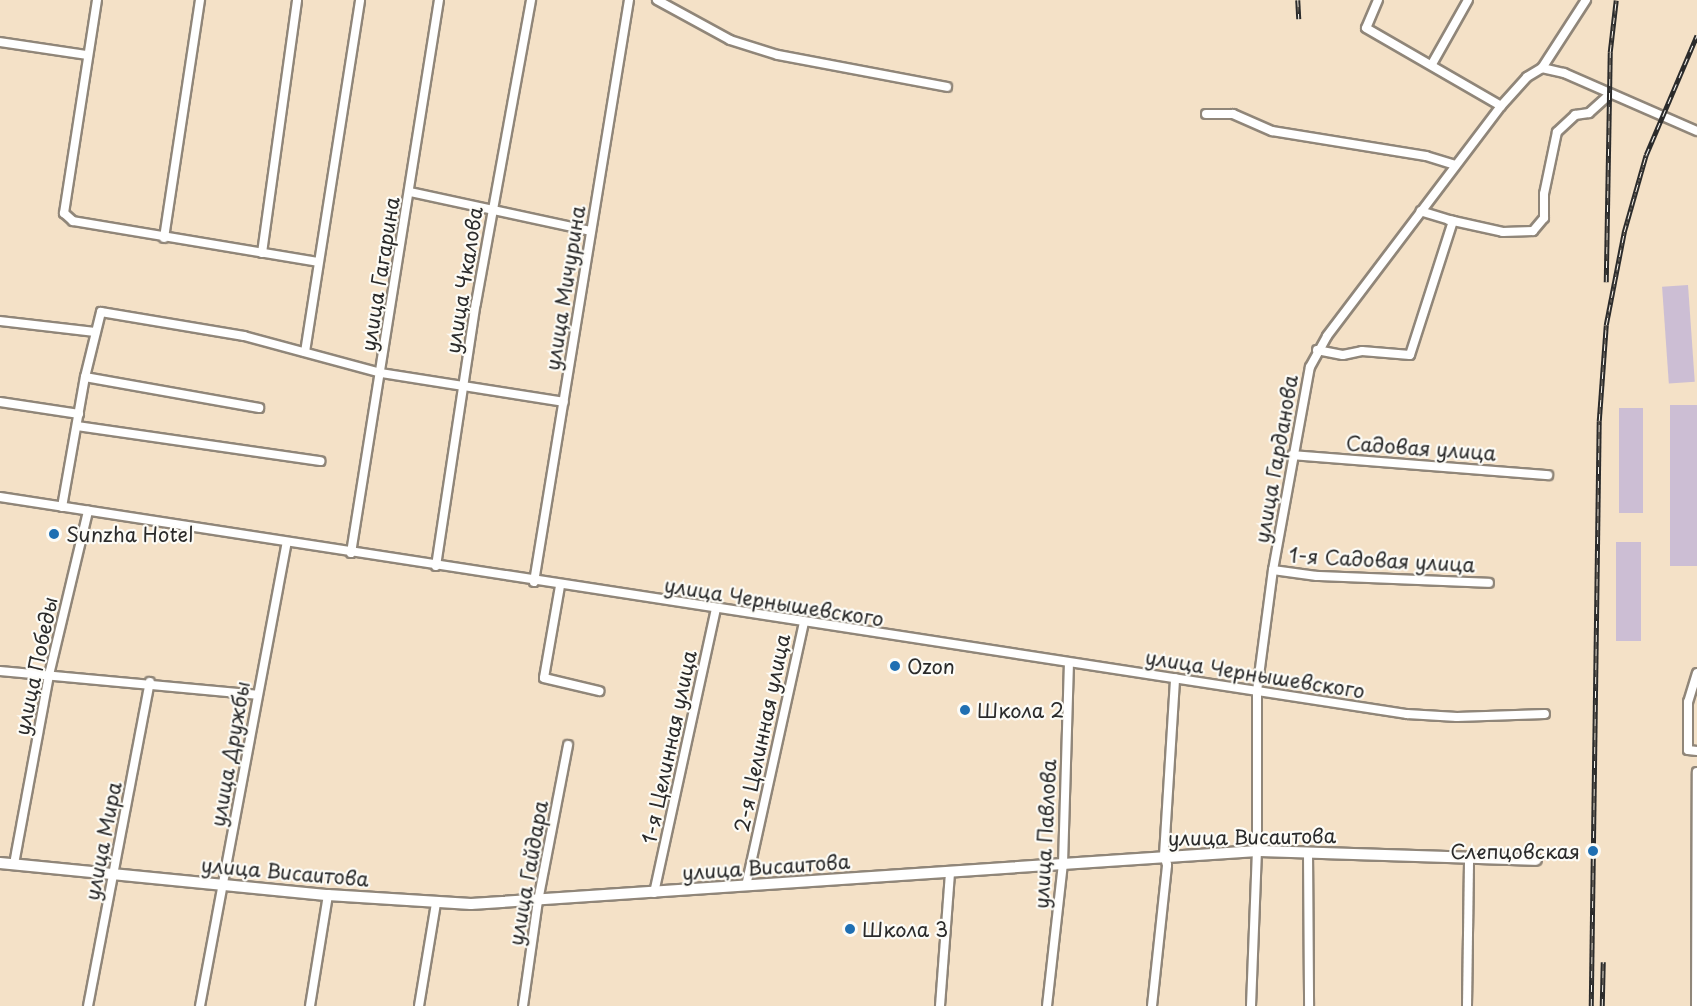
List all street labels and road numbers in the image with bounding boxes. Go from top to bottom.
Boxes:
street label: улица Гагарина [356,195,404,353]
street label: улица Мичурина [540,203,590,373]
street label: улица Чкалова [440,204,488,356]
street label: улица Гарданова [1249,373,1303,545]
street label: Садовая улица [1345,431,1497,465]
street label: 1-я Садовая улица [1288,543,1476,577]
street label: улица Чернышевского [662,573,886,631]
street label: улица Победы [9,594,63,738]
street label: 2-я Целинная улица [729,631,795,835]
street label: улица Чернышевского [1143,645,1367,703]
street label: 1-я Целинная улица [637,648,701,846]
street label: улица Дружбы [205,679,255,829]
street label: улица Павлова [1029,758,1061,910]
street label: улица Мира [80,779,126,903]
street label: улица Гайдара [503,799,553,947]
street label: улица Висаитова [1167,824,1337,850]
street label: улица Висаитова [681,849,851,885]
street label: улица Висаитова [200,853,370,891]

